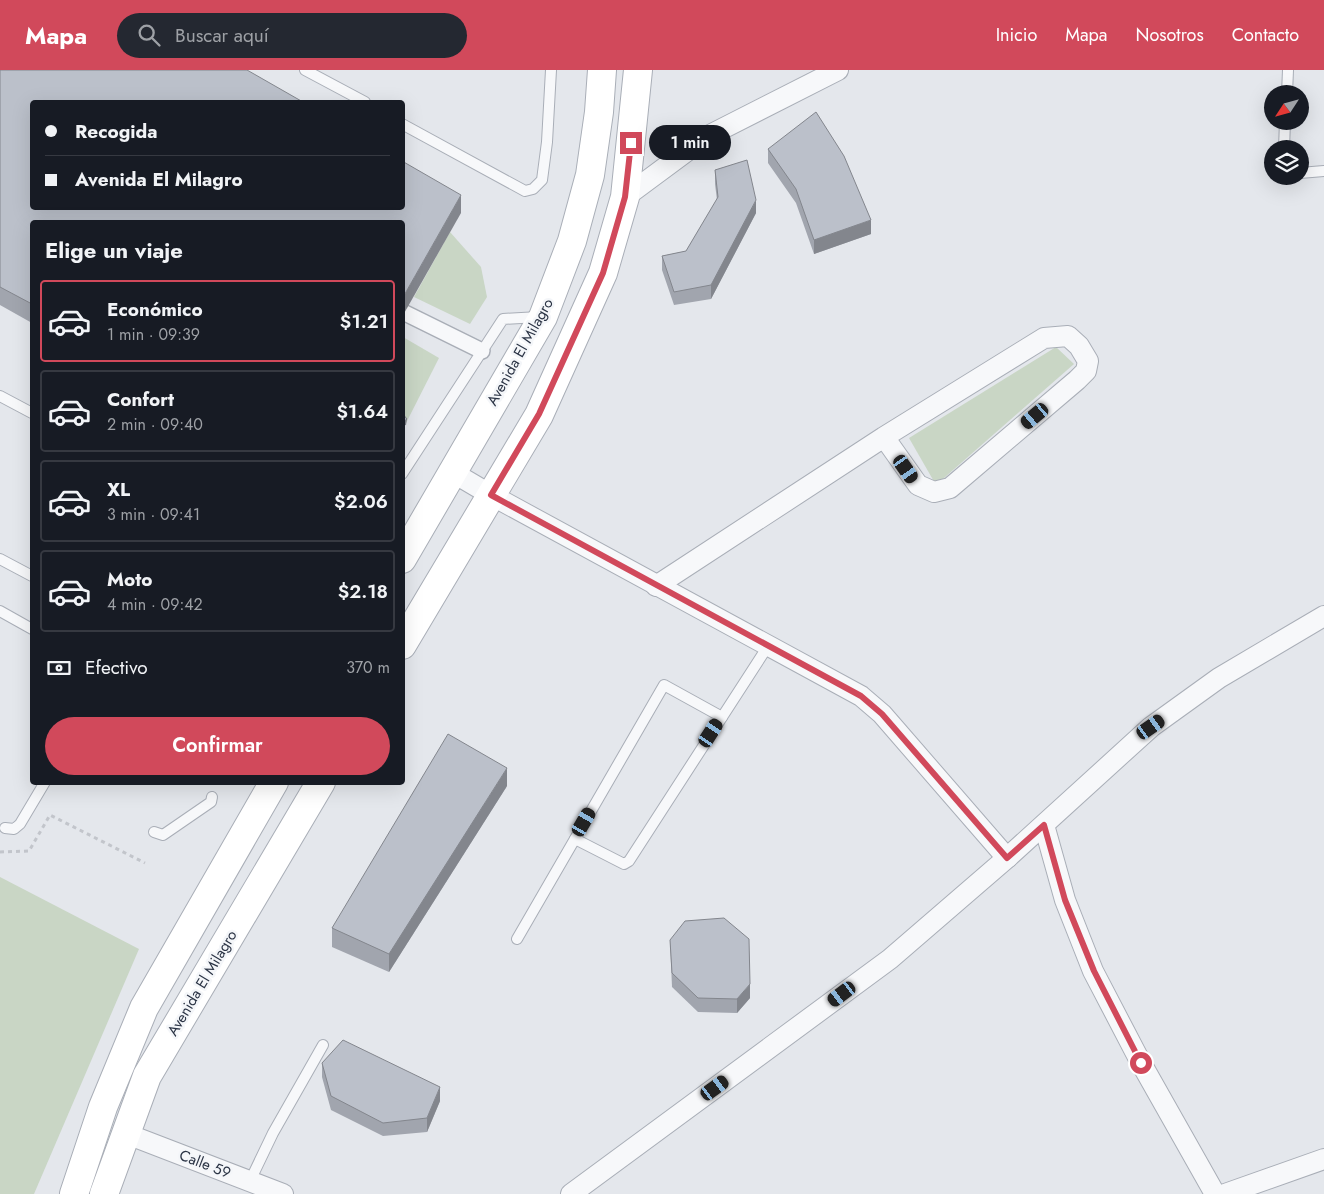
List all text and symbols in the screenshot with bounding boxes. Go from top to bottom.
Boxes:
search box [117,13,467,58]
text: Mapa [25,18,87,53]
icon: search [135,21,163,49]
text: Buscar aquí [175,22,269,49]
text: Inicio [996,22,1037,48]
text: Mapa [1065,22,1107,48]
text: Nosotros [1135,22,1204,48]
text: Contacto [1232,22,1299,48]
north arrow [1264,85,1309,130]
map controls [1264,85,1309,185]
text: Recogida [75,118,158,145]
callout: 1 min [648,126,731,160]
text: 1 min [671,131,709,154]
route end [620,132,642,154]
button: layers [1264,140,1309,185]
text: Avenida El Milagro [75,166,243,193]
text: Elige un viaje [45,234,183,266]
street label: Avenida El Milagro [481,294,559,410]
text: Económico [107,296,203,323]
icon: car [47,299,92,344]
text: $1.21 [340,308,388,335]
text: 1 min · 09:39 [107,323,200,346]
text: Confort [107,386,174,413]
icon: car [47,389,92,434]
text: $1.64 [336,398,388,425]
car [1018,401,1051,431]
text: 2 min · 09:40 [107,413,203,436]
car [891,452,920,486]
text: XL [107,476,130,503]
icon: car [47,479,92,524]
text: $2.06 [334,488,388,515]
text: 3 min · 09:41 [107,503,200,526]
text: Moto [107,566,152,593]
icon: car [47,569,92,614]
text: $2.18 [338,578,388,605]
text: 4 min · 09:42 [107,593,203,616]
icon: cash [45,654,73,682]
text: Efectivo [85,654,148,681]
text: 370 m [346,656,390,679]
car [1134,712,1167,742]
car [696,716,725,750]
button: Confirmar [45,717,390,775]
car [570,805,597,839]
street label: Avenida El Milagro [162,926,242,1040]
car [825,979,858,1009]
route start [1130,1052,1152,1074]
car [698,1073,731,1103]
street label: Calle 59 [176,1144,234,1184]

